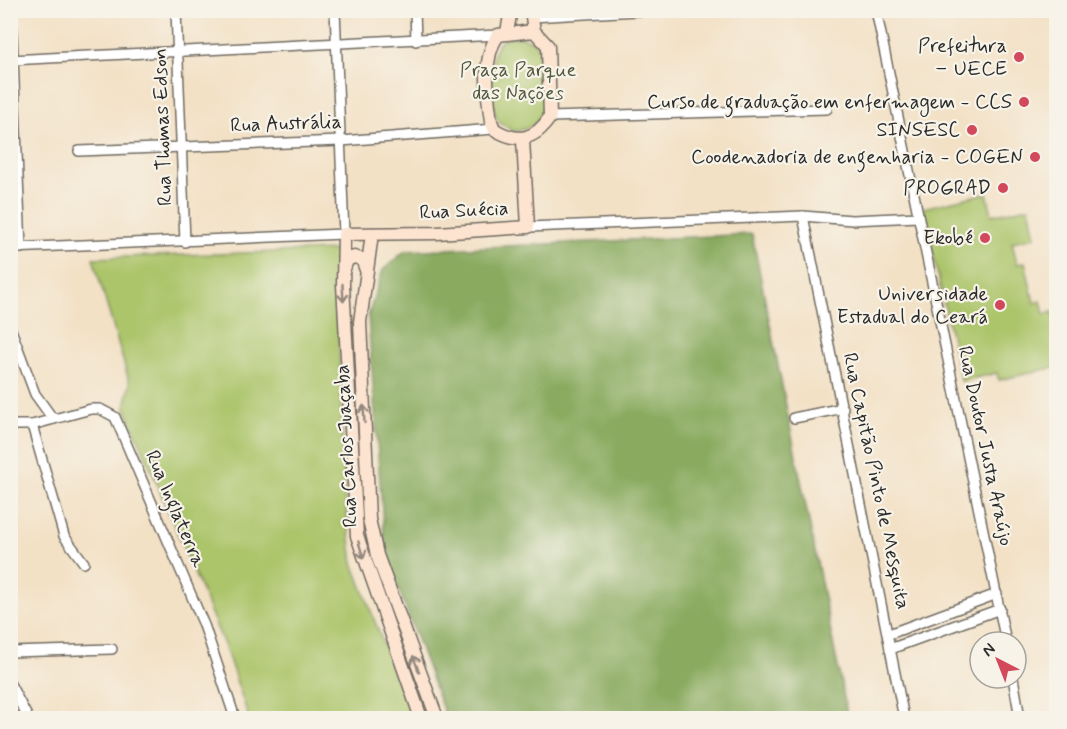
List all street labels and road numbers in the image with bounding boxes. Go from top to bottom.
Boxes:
street label: Rua Thomas Edson [147,48,179,206]
street label: Rua Austrália [230,109,342,139]
street label: Rua Suécia [419,195,509,227]
street label: Rua Doutor Justa Araújo [951,343,1019,549]
street label: Rua Capitão Pinto de Mesquita [836,350,916,612]
street label: Rua Carlos Juaçaba [329,364,365,528]
street label: Rua Inglaterra [136,446,212,573]

